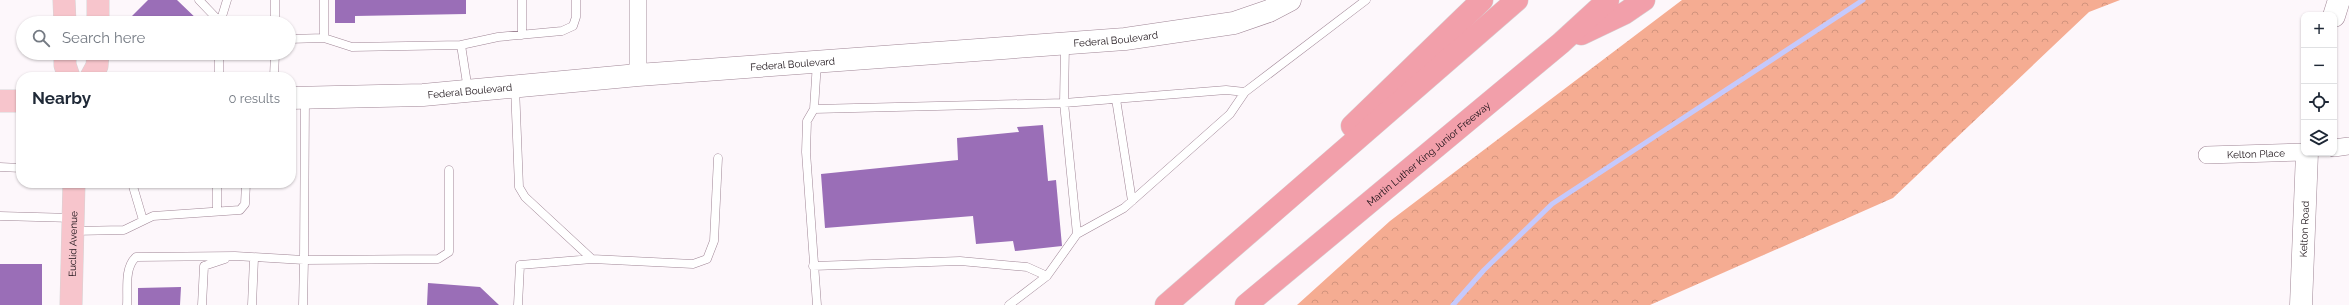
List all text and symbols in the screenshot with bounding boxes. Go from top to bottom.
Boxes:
map controls [2301,12,2337,156]
button: + [2301,12,2337,48]
search box [16,16,296,60]
icon: search [30,27,52,49]
text: Search here [62,29,145,47]
street label: Federal Boulevard [1073,29,1159,48]
button: − [2301,48,2337,84]
street label: Federal Boulevard [750,55,835,72]
street label: Federal Boulevard [427,81,512,100]
button: locate [2301,84,2337,120]
text: Nearby [32,88,91,108]
text: 0 results [229,91,280,106]
street label: Martin Luther King Junior Freeway [1364,99,1493,208]
button: layers [2301,120,2337,156]
street label: Kelton Place [2227,147,2285,160]
street label: Kelton Road [2297,201,2311,257]
street label: Euclid Avenue [66,211,79,277]

